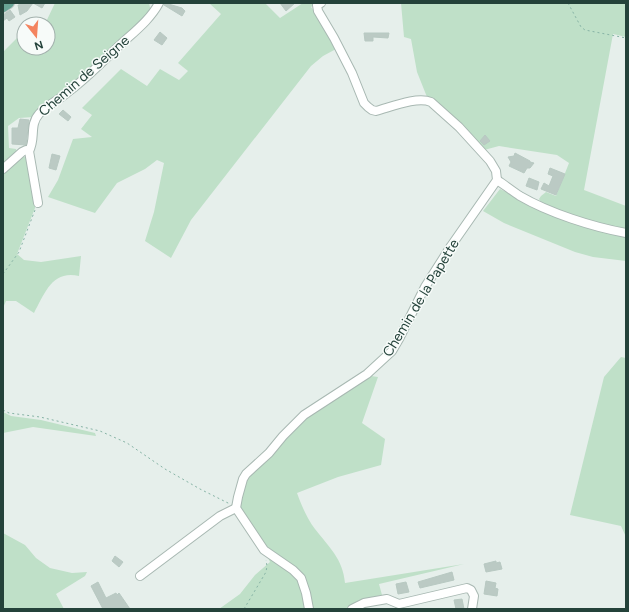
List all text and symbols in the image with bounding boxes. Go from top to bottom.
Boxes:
north arrow [16,16,56,56]
street label: Chemin de Seigne [35,32,133,120]
text: N [33,38,45,53]
street label: Chemin de la Papette [379,236,463,360]

